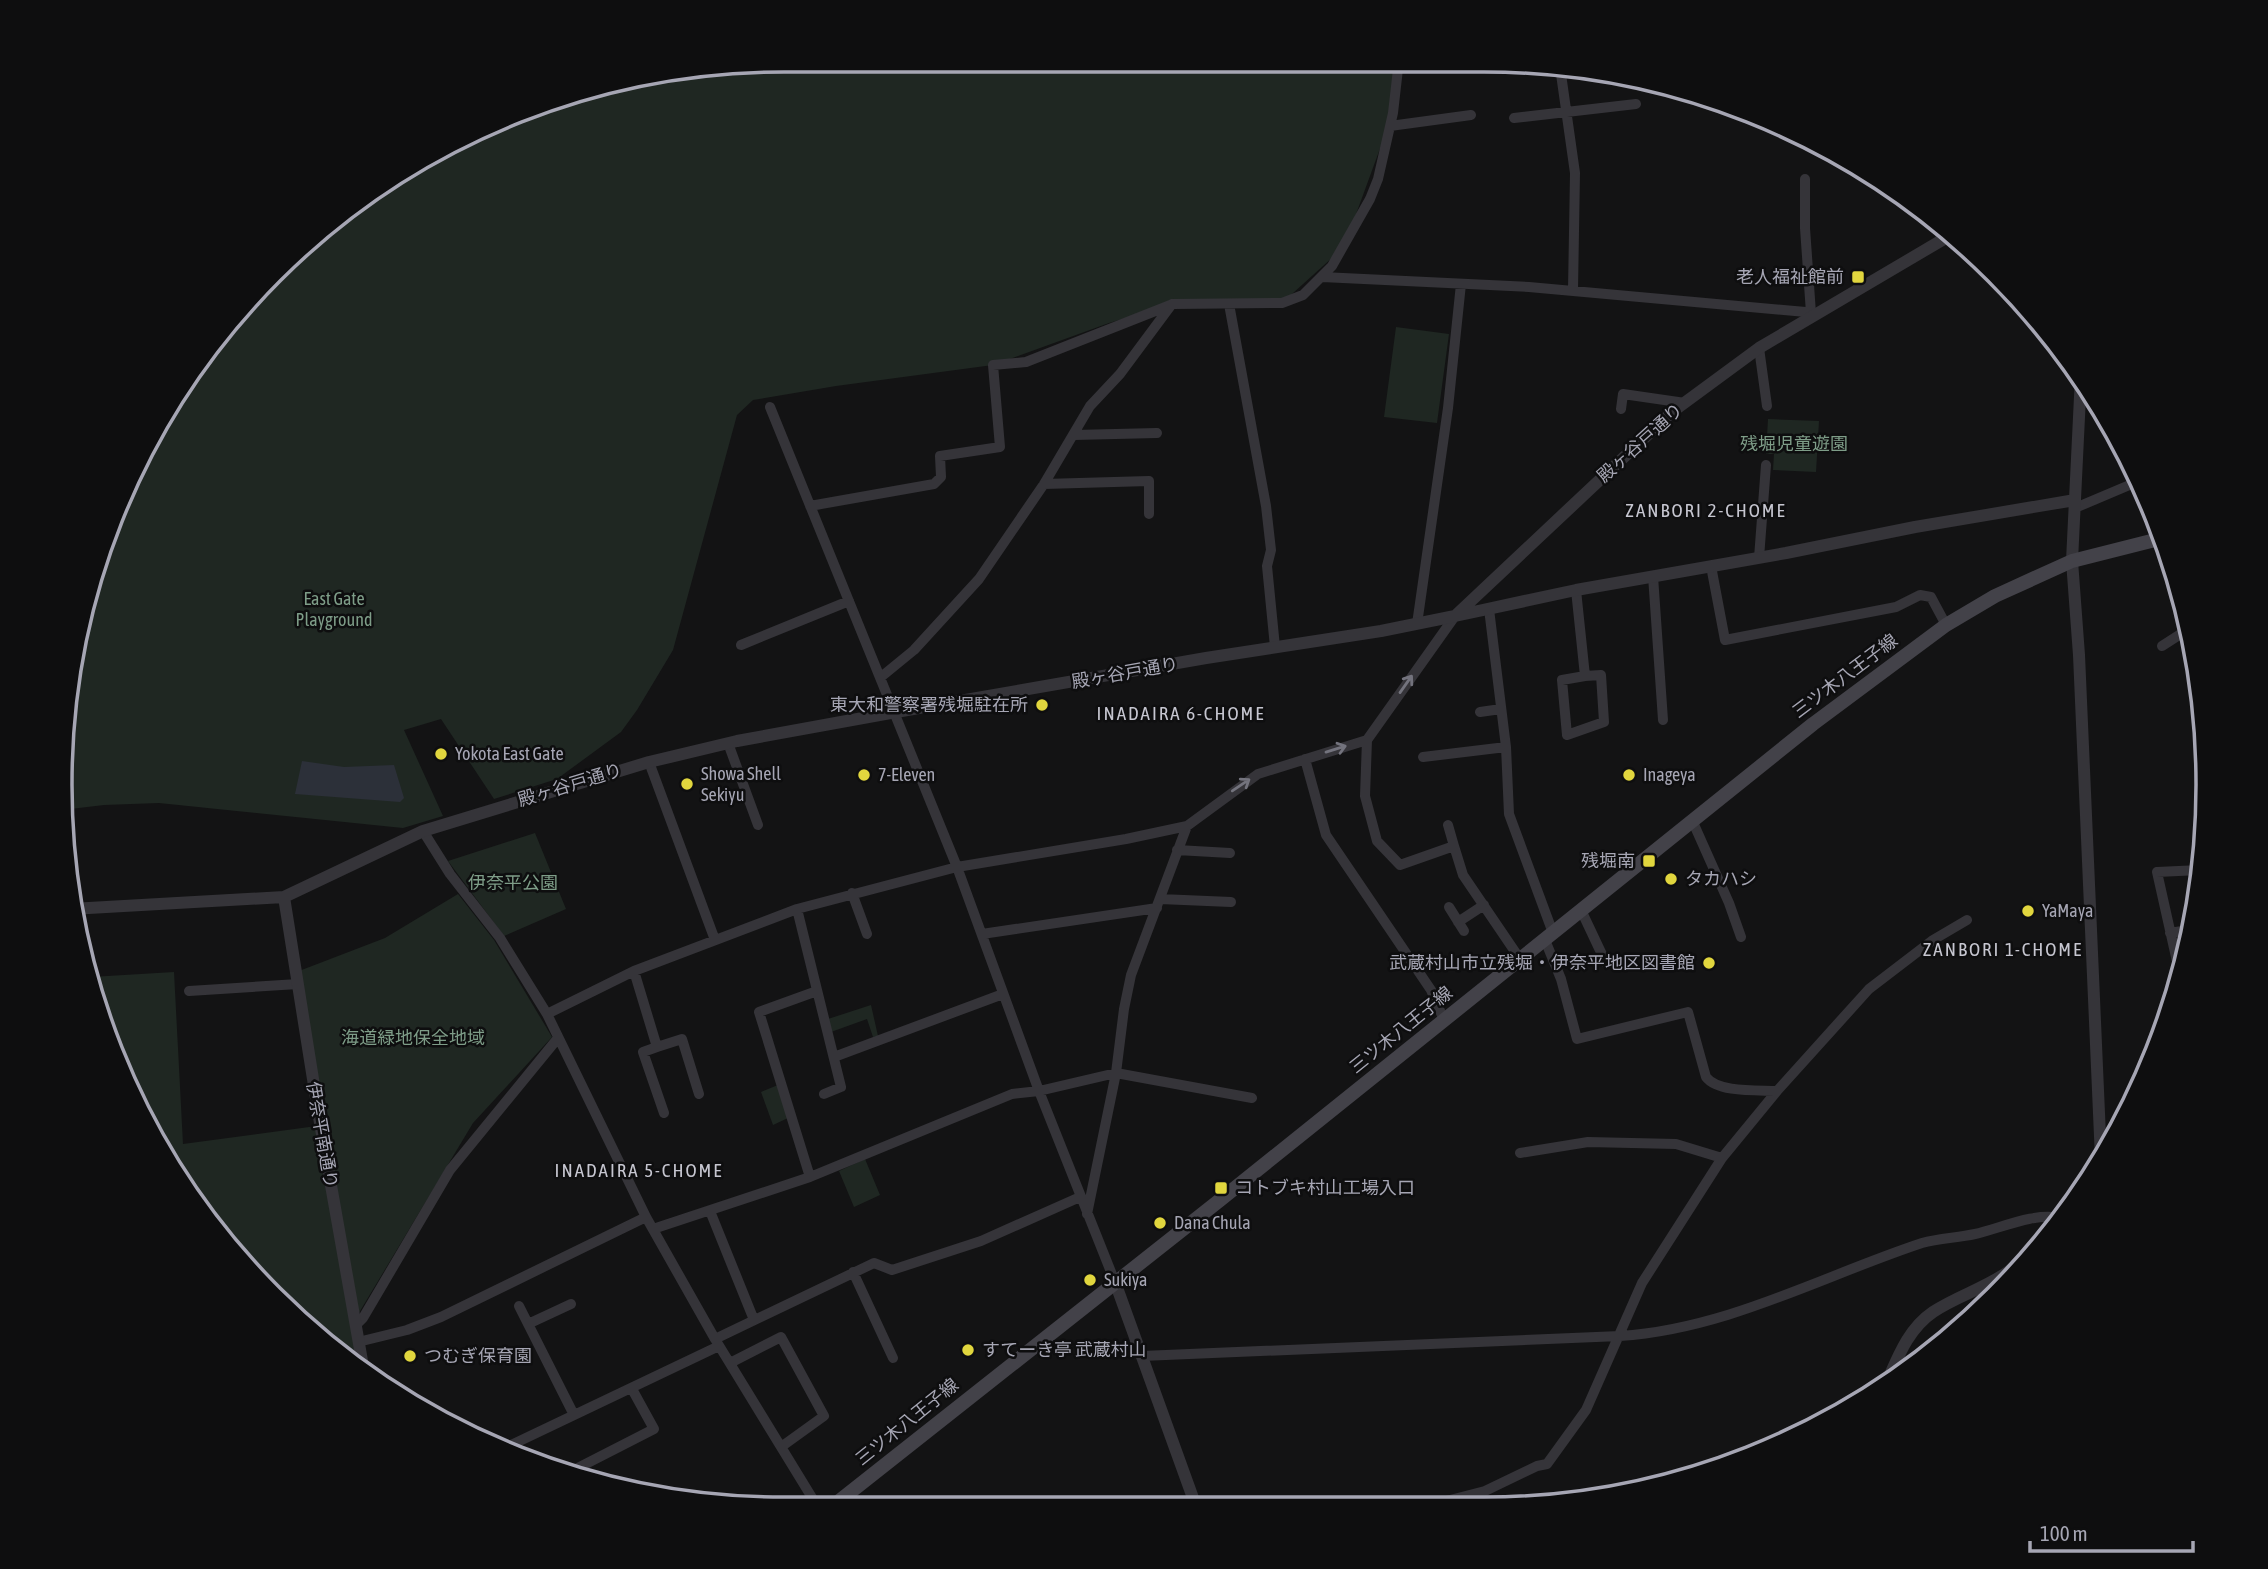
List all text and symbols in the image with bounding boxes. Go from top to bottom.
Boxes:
place label: 老人福祉館前 [1736,266,1844,287]
marker: 老人福祉館前 [1850,269,1866,285]
street label: 殿ヶ谷戸通り [1593,399,1687,487]
park label: 残堀児童遊園 [1740,433,1848,454]
district label: ZANBORI 2-CHOME [1625,499,1787,521]
park label: East Gate Playground [296,588,372,630]
street label: 三ツ木八王子線 [1788,629,1901,722]
street label: 殿ヶ谷戸通り [1070,653,1180,692]
one-way arrow [1399,675,1414,694]
place label: 東大和警察署残堀駐在所 [830,694,1028,715]
marker: 東大和警察署残堀駐在所 [1034,697,1050,713]
district label: INADAIRA 6-CHOME [1097,702,1265,724]
one-way arrow [1325,742,1347,755]
place label: Yokota East Gate [455,743,564,764]
marker: Yokota East Gate [433,746,449,762]
street label: 殿ヶ谷戸通り [515,759,625,810]
place label: Showa Shell Sekiyu [701,763,781,805]
place label: 7-Eleven [878,764,935,785]
place label: Inageya [1643,764,1696,785]
marker: 7-Eleven [856,767,872,783]
marker: Inageya [1621,767,1637,783]
marker: Showa Shell Sekiyu [679,776,695,792]
one-way arrow [1231,778,1250,792]
place label: 残堀南 [1581,850,1635,871]
marker: 残堀南 [1641,853,1657,869]
place label: タカハシ [1685,868,1757,889]
marker: タカハシ [1663,871,1679,887]
park label: 伊奈平公園 [468,872,558,893]
place label: YaMaya [2042,900,2093,921]
marker: YaMaya [2020,903,2036,919]
district label: ZANBORI 1-CHOME [1923,938,2083,960]
place label: 武蔵村山市立残堀・伊奈平地区図書館 [1389,952,1695,973]
marker: 武蔵村山市立残堀・伊奈平地区図書館 [1701,955,1717,971]
street label: 三ツ木八王子線 [1345,982,1456,1077]
park label: 海道緑地保全地域 [341,1027,485,1048]
street label: 伊奈平南通り [303,1080,342,1190]
district label: INADAIRA 5-CHOME [555,1159,723,1181]
place label: コトブキ村山工場入口 [1235,1177,1415,1198]
marker: コトブキ村山工場入口 [1213,1180,1229,1196]
place label: Dana Chula [1174,1212,1251,1233]
marker: Dana Chula [1152,1215,1168,1231]
place label: Sukiya [1104,1269,1147,1290]
marker: Sukiya [1082,1272,1098,1288]
place label: すてーき亭 武蔵村山 [982,1339,1147,1360]
marker: すてーき亭 武蔵村山 [960,1342,976,1358]
place label: つむぎ保育園 [424,1345,532,1366]
marker: つむぎ保育園 [402,1348,418,1364]
street label: 三ツ木八王子線 [851,1374,962,1469]
scale bar [2030,1510,2193,1554]
text: 100 m [2040,1521,2088,1545]

